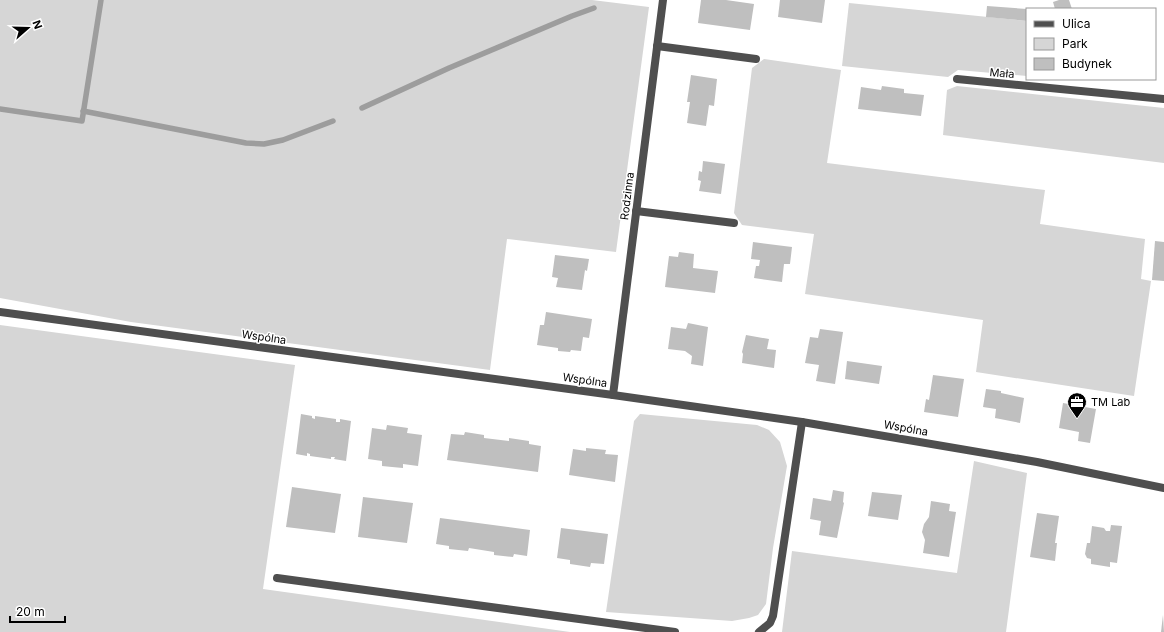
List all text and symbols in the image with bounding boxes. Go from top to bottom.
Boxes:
north arrow [8,8,48,48]
legend [1026,8,1156,80]
text: Ulica [1062,16,1090,31]
text: N [29,18,45,31]
text: Park [1062,36,1088,51]
text: Budynek [1062,56,1112,71]
street label: Mała [989,65,1015,81]
street label: Rodzinna [617,171,637,221]
street label: Wspólna [241,327,287,347]
street label: Wspólna [562,370,608,390]
office icon: TM Lab [1066,391,1088,419]
place label: TM Lab [1091,395,1131,409]
street label: Wspólna [883,417,929,439]
scale bar [10,598,65,624]
text: 20 m [16,604,45,619]

